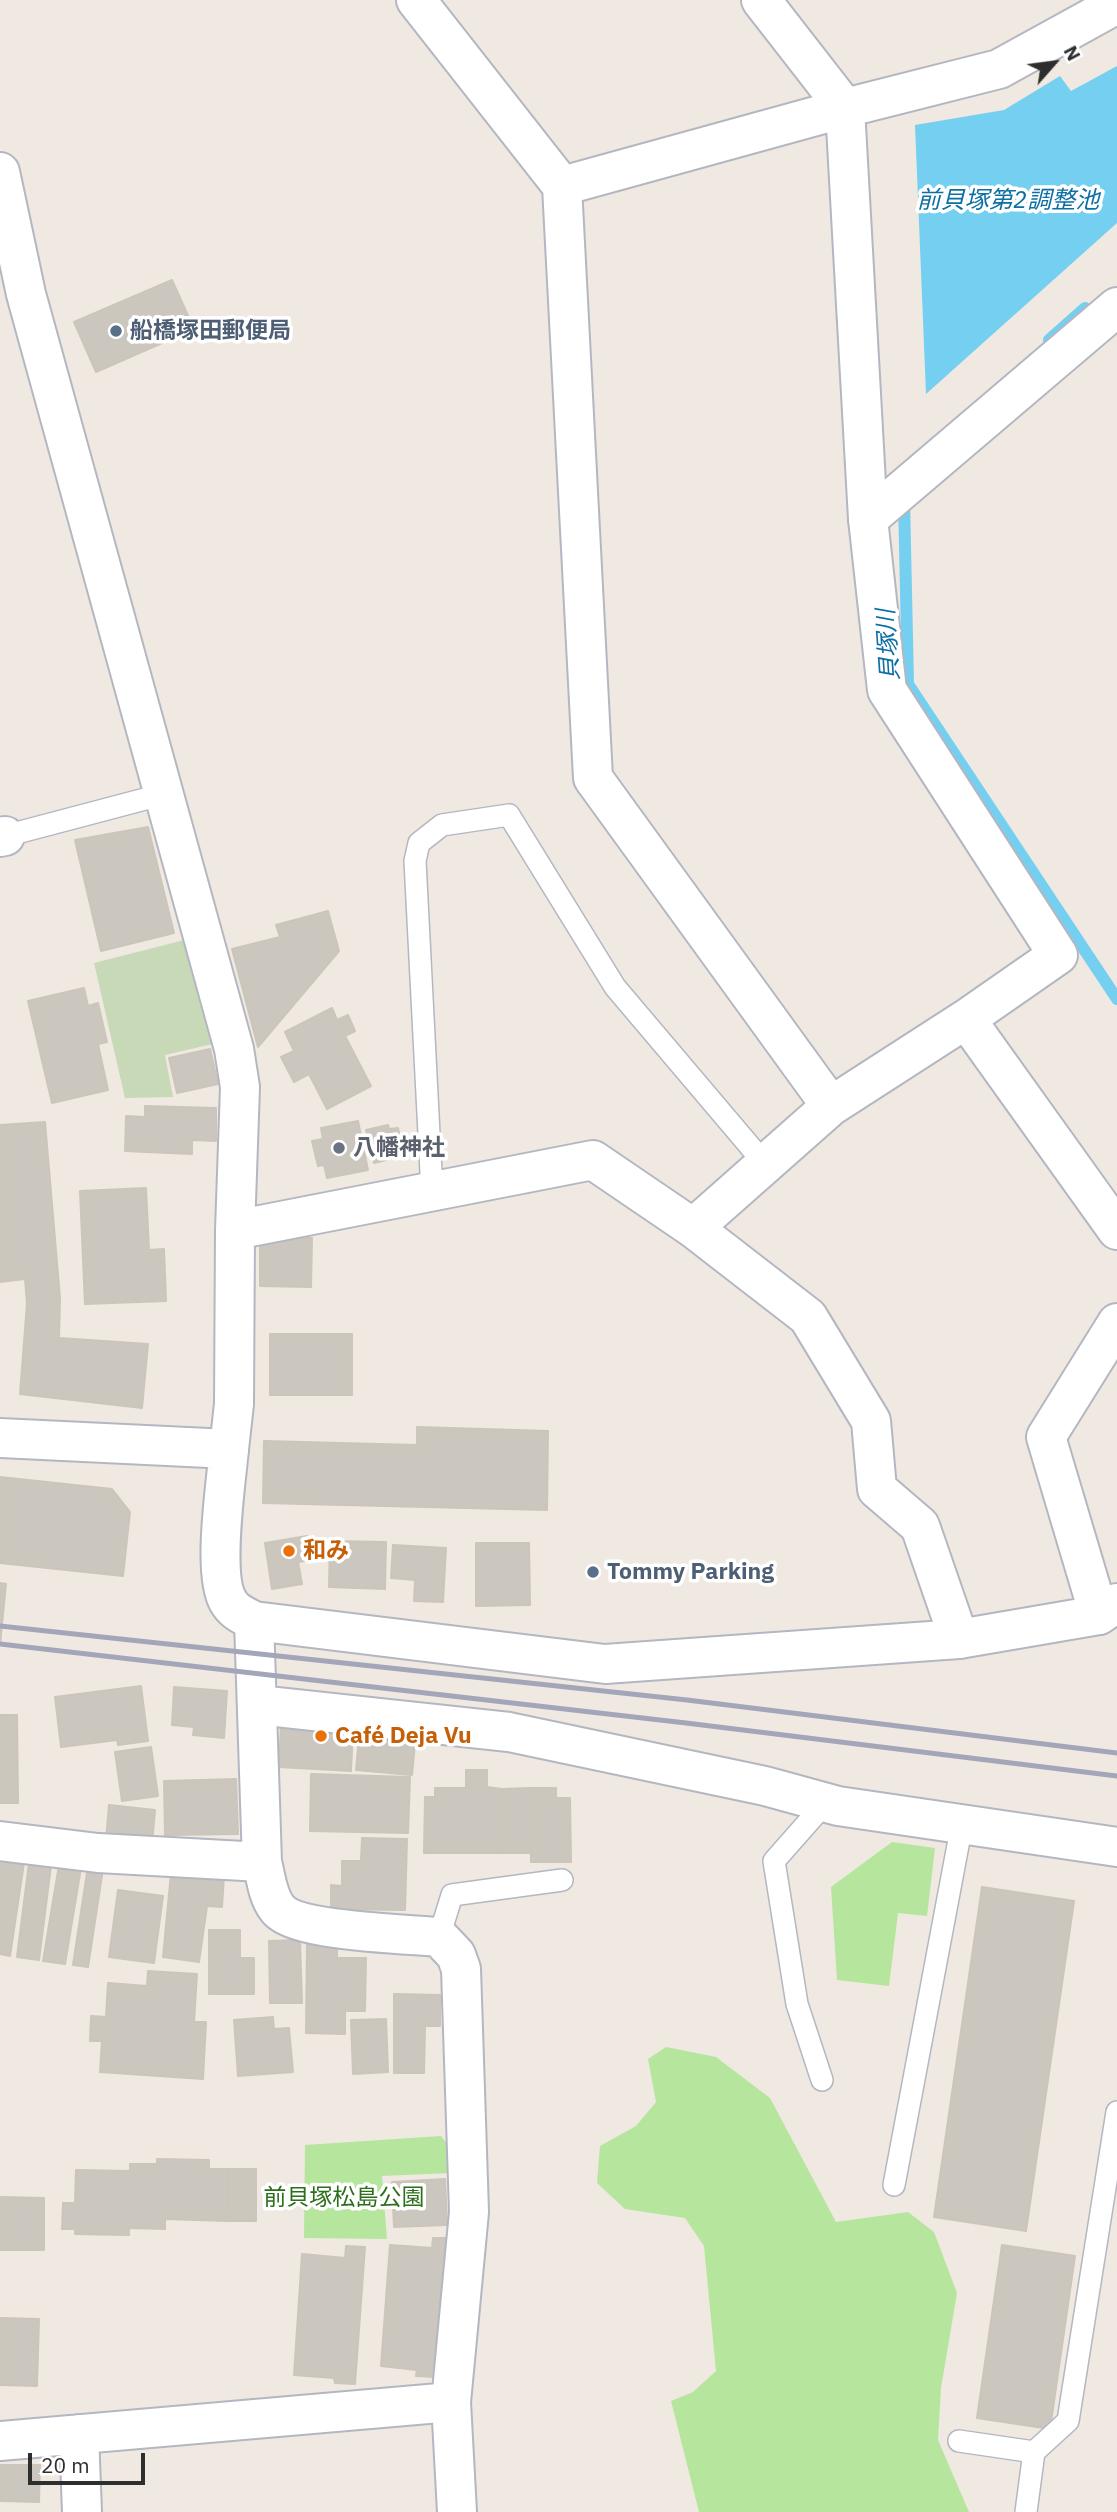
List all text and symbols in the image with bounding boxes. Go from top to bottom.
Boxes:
north arrow [1019,28,1089,98]
text: N [1059,41,1086,65]
water label: 前貝塚第2調整池 [917,187,1099,215]
place label: 船橋塚田郵便局 [130,317,291,345]
marker: 船橋塚田郵便局 [108,323,124,339]
water label: 貝塚川 [872,608,906,682]
place label: 八幡神社 [353,1134,445,1162]
marker: 八幡神社 [331,1140,347,1156]
place label: 和み [303,1537,349,1565]
marker: 和み [281,1543,297,1559]
place label: Tommy Parking [607,1558,774,1586]
marker: Tommy Parking [585,1564,601,1580]
place label: Café Deja Vu [335,1722,472,1750]
marker: Café Deja Vu [313,1728,329,1744]
park label: 前貝塚松島公園 [264,2184,424,2212]
scale bar [32,2438,149,2482]
text: 20 m [41,2451,90,2479]

